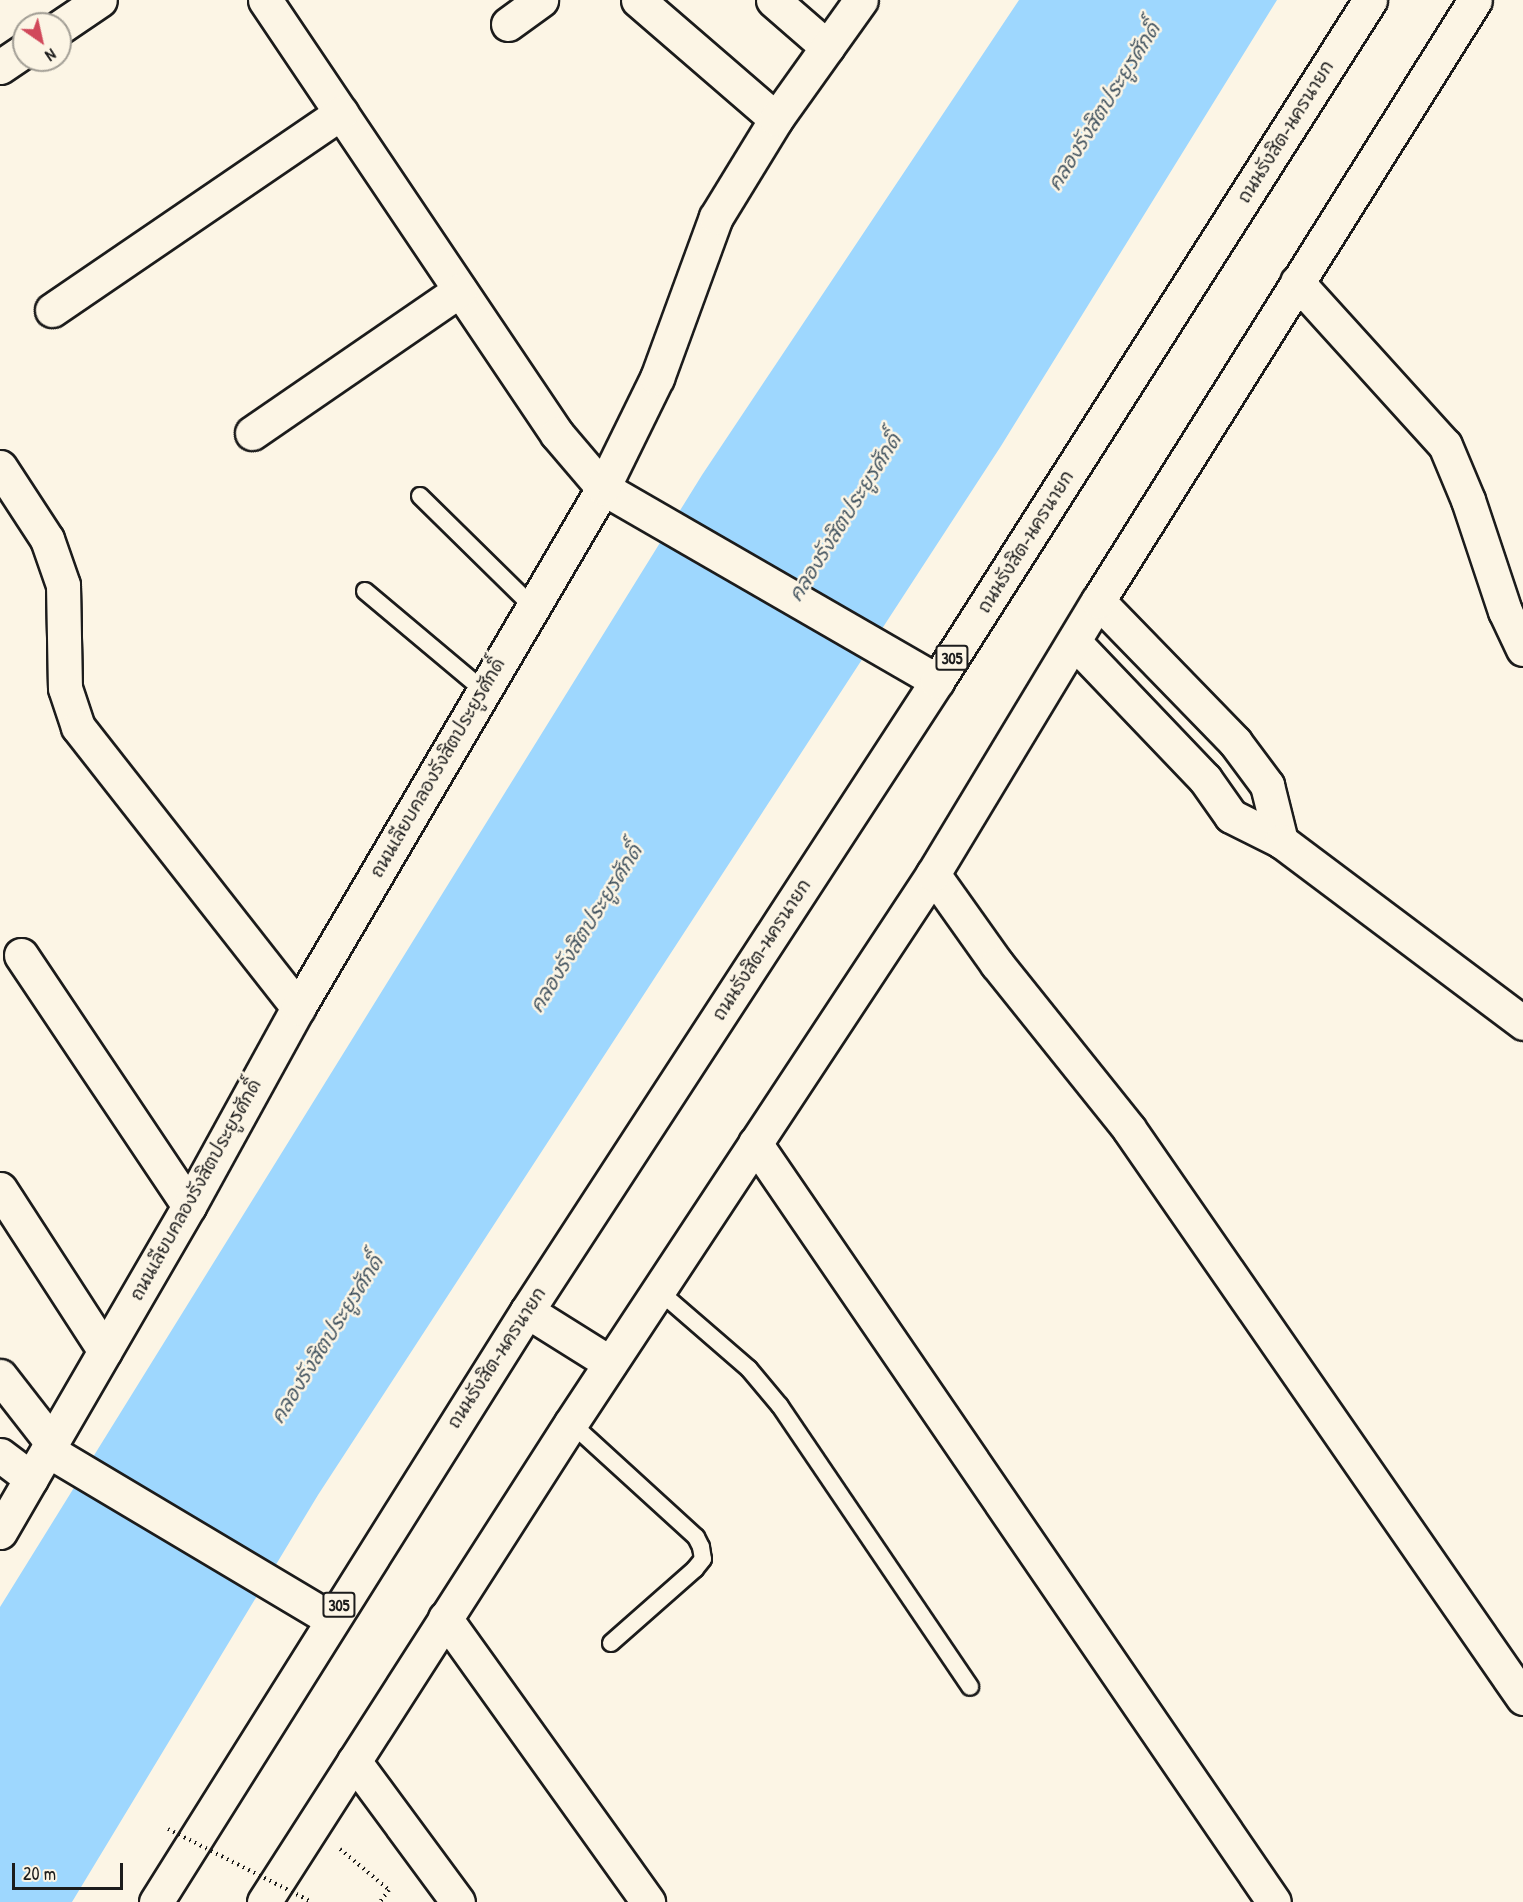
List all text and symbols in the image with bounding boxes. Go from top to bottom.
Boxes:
north arrow [12,12,72,72]
water label: คลองรังสิตประยูรศักดิ์ [1042,18,1164,194]
text: N [41,44,61,67]
street label: ถนนรังสิต-นครนายก [1233,57,1339,207]
water label: คลองรังสิตประยูรศักดิ์ [783,429,905,605]
street label: ถนนรังสิต-นครนายก [973,467,1079,617]
road number: 305 [934,645,970,671]
street label: ถนนเลียบคลองรังสิตประยูรศักดิ์ [366,654,510,882]
water label: คลองรังสิตประยูรศักดิ์ [524,840,646,1016]
street label: ถนนรังสิต-นครนายก [708,875,816,1025]
street label: ถนนเลียบคลองรังสิตประยูรศักดิ์ [126,1076,266,1304]
water label: คลองรังสิตประยูรศักดิ์ [265,1251,387,1427]
street label: ถนนรังสิต-นครนายก [443,1283,551,1433]
road number: 305 [321,1592,357,1618]
scale bar [15,1851,126,1889]
text: 20 m [23,1861,56,1886]

